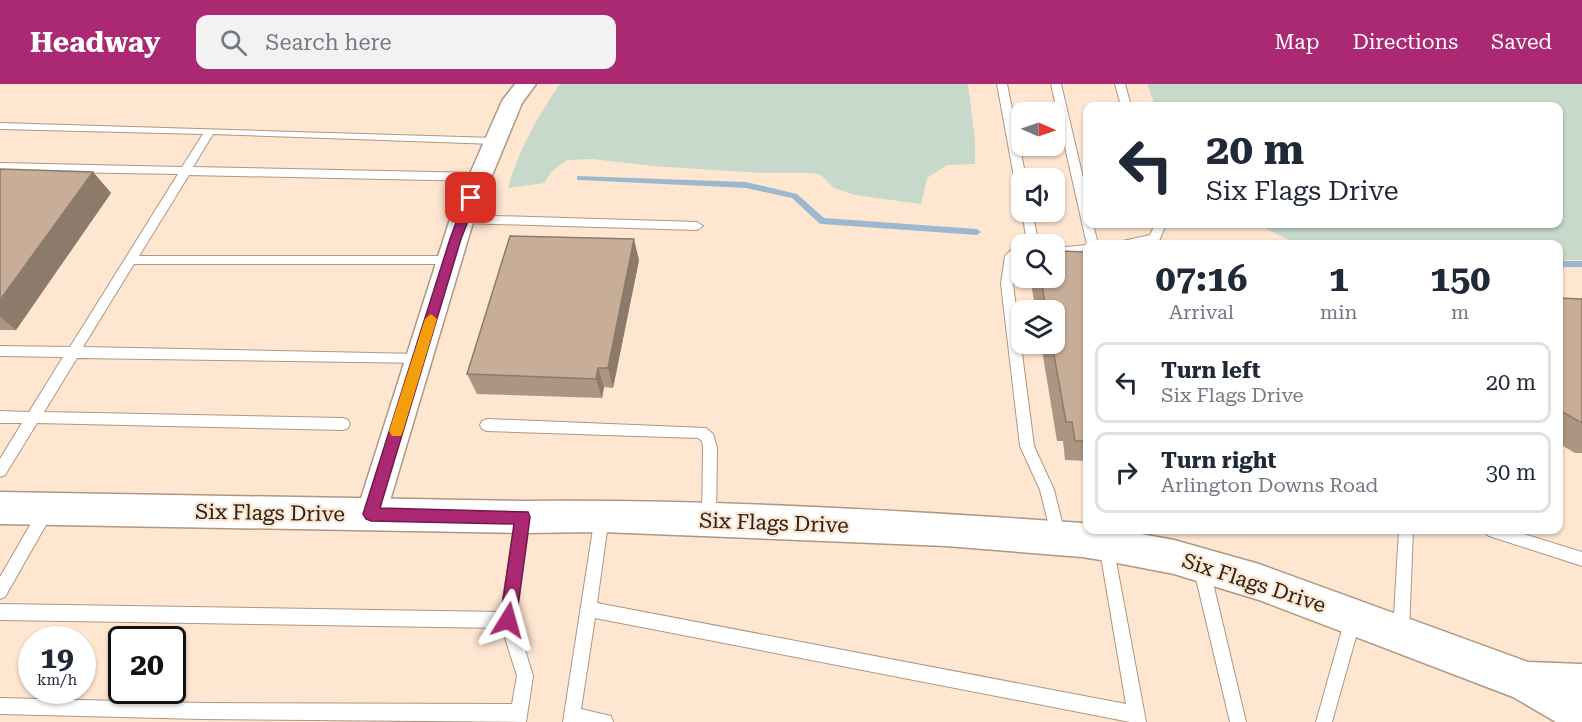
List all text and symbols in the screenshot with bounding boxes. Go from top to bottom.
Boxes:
search box [196,15,616,69]
text: Headway [30,26,160,59]
icon: search [217,26,250,59]
text: Search here [265,30,391,55]
text: Map [1275,30,1319,54]
text: Directions [1352,30,1458,54]
text: Saved [1491,30,1552,54]
north arrow [1011,102,1065,156]
map controls [1011,102,1065,354]
text: 20 m [1206,125,1304,174]
icon: left [1107,126,1185,204]
button: sound [1011,168,1065,222]
pin [445,172,496,223]
text: Six Flags Drive [1206,175,1398,207]
icon: arrive [454,181,487,214]
button: search [1011,234,1065,288]
text: 07:16 [1156,258,1247,300]
text: 1 [1329,258,1349,300]
text: 150 [1430,258,1490,300]
button: layers [1011,300,1065,354]
text: Arrival [1169,300,1234,324]
text: min [1320,300,1357,324]
text: m [1451,300,1469,324]
text: Turn left [1161,358,1261,383]
icon: left [1110,366,1143,399]
text: 20 m [1486,370,1536,395]
text: Six Flags Drive [1161,383,1304,407]
text: Turn right [1161,448,1276,473]
icon: right [1110,456,1143,489]
text: 30 m [1486,460,1536,485]
text: Arlington Downs Road [1161,473,1378,497]
street label: Six Flags Drive [195,500,345,526]
street label: Six Flags Drive [699,508,849,538]
street label: Six Flags Drive [1179,548,1329,618]
position arrow [476,588,540,652]
speed limit sign: 20 [108,626,186,704]
text: 19 [40,640,74,675]
text: km/h [37,671,77,689]

